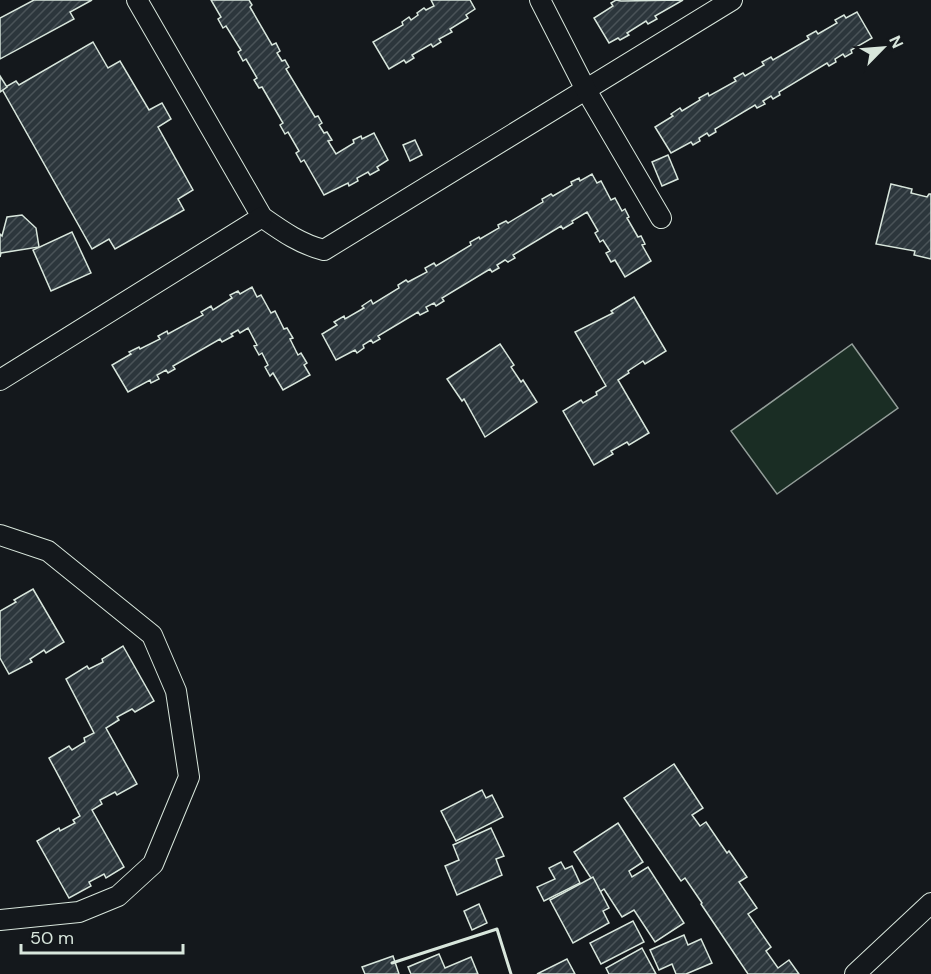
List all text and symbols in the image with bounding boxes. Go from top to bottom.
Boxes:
north arrow [853,18,913,78]
text: N [884,32,908,52]
scale bar [21,917,183,955]
text: 50 m [30,926,74,950]

